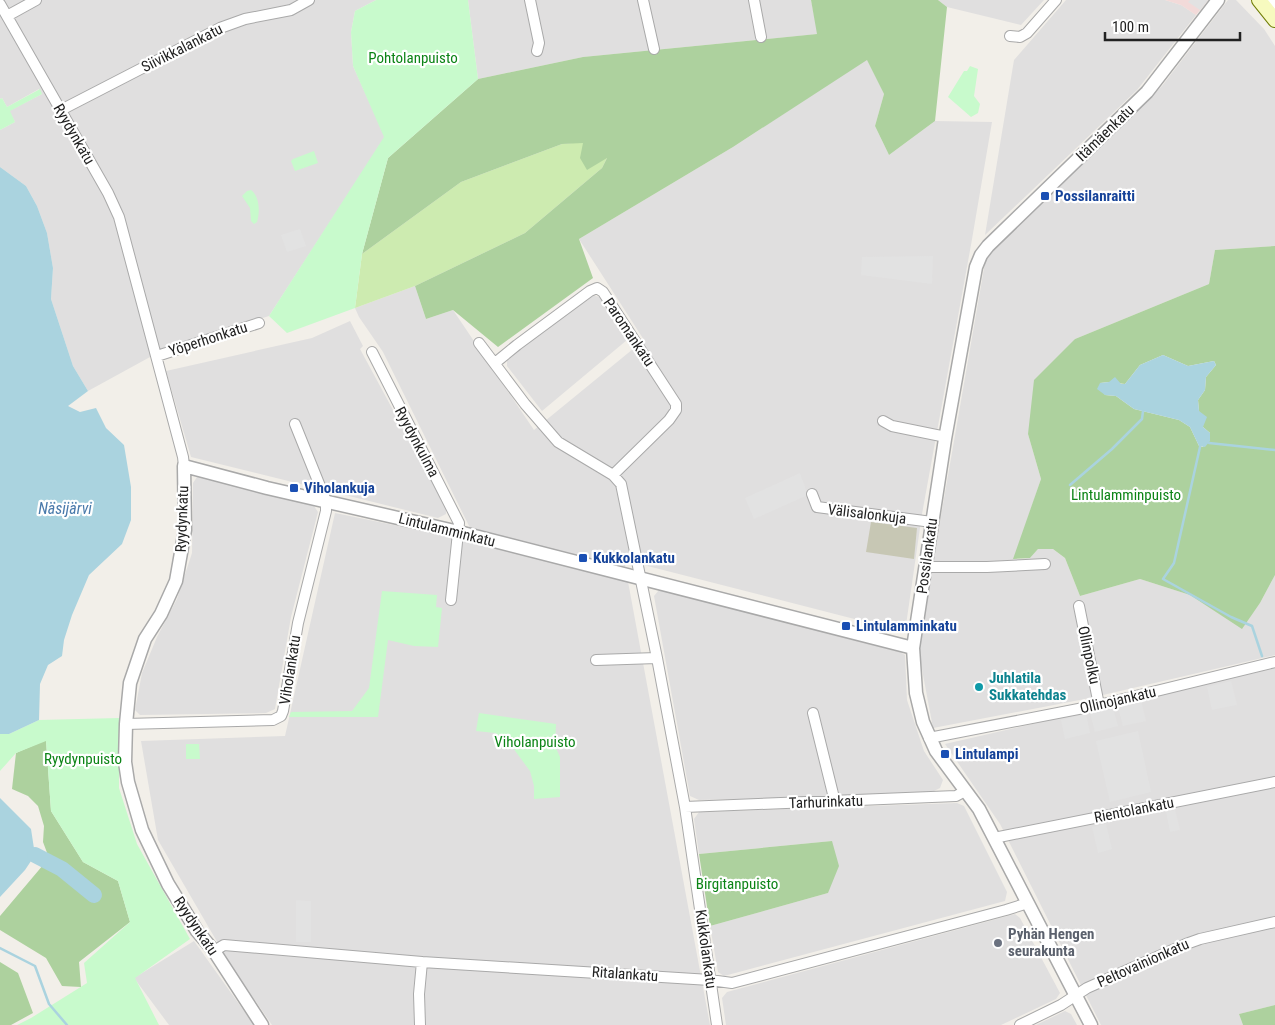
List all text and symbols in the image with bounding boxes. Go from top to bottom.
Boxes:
scale bar [1105,10,1240,42]
text: 100 m [1112,18,1149,36]
street label: Siivikkalankatu [138,20,226,76]
park label: Pohtolanpuisto [368,49,458,67]
street label: Ryydynkatu [49,101,99,167]
street label: Itämäenkatu [1072,101,1138,165]
place label: Possilanraitti [1055,187,1135,205]
marker: Possilanraitti [1039,190,1051,202]
street label: Paromankatu [600,294,658,370]
street label: Yöperhonkatu [166,318,250,360]
street label: Ryydynkulma [391,404,443,480]
place label: Viholankuja [304,479,375,497]
marker: Viholankuja [288,482,300,494]
street label: Ryydynkatu [172,485,192,553]
park label: Lintulamminpuisto [1071,486,1181,504]
water label: Näsijärvi [38,499,92,518]
street label: Välisalonkuja [827,500,907,528]
street label: Lintulamminkatu [397,509,497,551]
street label: Possilankatu [913,517,941,595]
place label: Kukkolankatu [593,549,675,567]
marker: Kukkolankatu [577,552,589,564]
place label: Lintulamminkatu [856,617,957,635]
marker: Lintulamminkatu [840,620,852,632]
street label: Ollinpolku [1074,624,1104,686]
street label: Viholankatu [276,634,304,706]
place label: Juhlatila Sukkatehdas [989,669,1067,704]
marker: Juhlatila Sukkatehdas [973,681,985,693]
street label: Ollinojankatu [1078,683,1158,717]
park label: Viholanpuisto [494,733,576,751]
place label: Lintulampi [955,745,1019,763]
marker: Lintulampi [939,748,951,760]
park label: Ryydynpuisto [44,750,122,768]
street label: Tarhurinkatu [789,792,863,812]
street label: Rientolankatu [1092,793,1176,827]
park label: Birgitanpuisto [696,875,778,893]
street label: Ryydynkatu [170,893,222,959]
street label: Kukkolankatu [692,908,720,990]
place label: Pyhän Hengen seurakunta [1008,925,1094,960]
street label: Peltovainionkatu [1094,935,1192,991]
marker: Pyhän Hengen seurakunta [992,937,1004,949]
street label: Ritalankatu [591,963,659,985]

